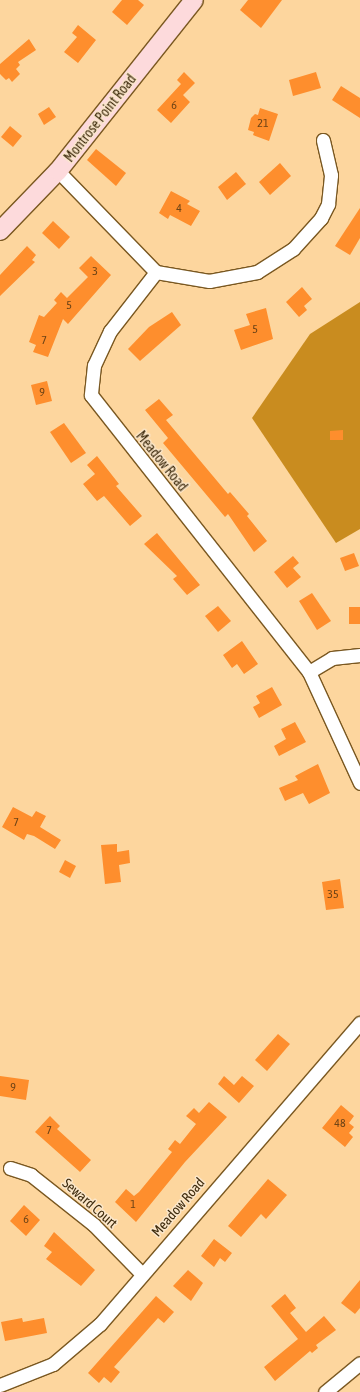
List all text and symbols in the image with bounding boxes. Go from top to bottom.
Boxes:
street label: Montrose Point Road [61,71,139,165]
house number: 6 [171,99,177,113]
house number: 21 [257,117,269,131]
house number: 4 [176,202,182,216]
house number: 3 [92,265,98,279]
house number: 5 [66,299,72,313]
house number: 5 [252,323,258,337]
house number: 7 [41,334,47,348]
house number: 9 [39,386,45,400]
street label: Meadow Road [133,428,191,494]
house number: 7 [13,816,19,830]
house number: 35 [327,888,339,902]
house number: 9 [10,1081,16,1095]
house number: 48 [334,1117,346,1131]
house number: 7 [46,1124,52,1138]
street label: Meadow Road [148,1174,208,1240]
street label: Seward Court [59,1175,121,1231]
house number: 1 [130,1198,136,1212]
house number: 6 [23,1213,29,1227]

